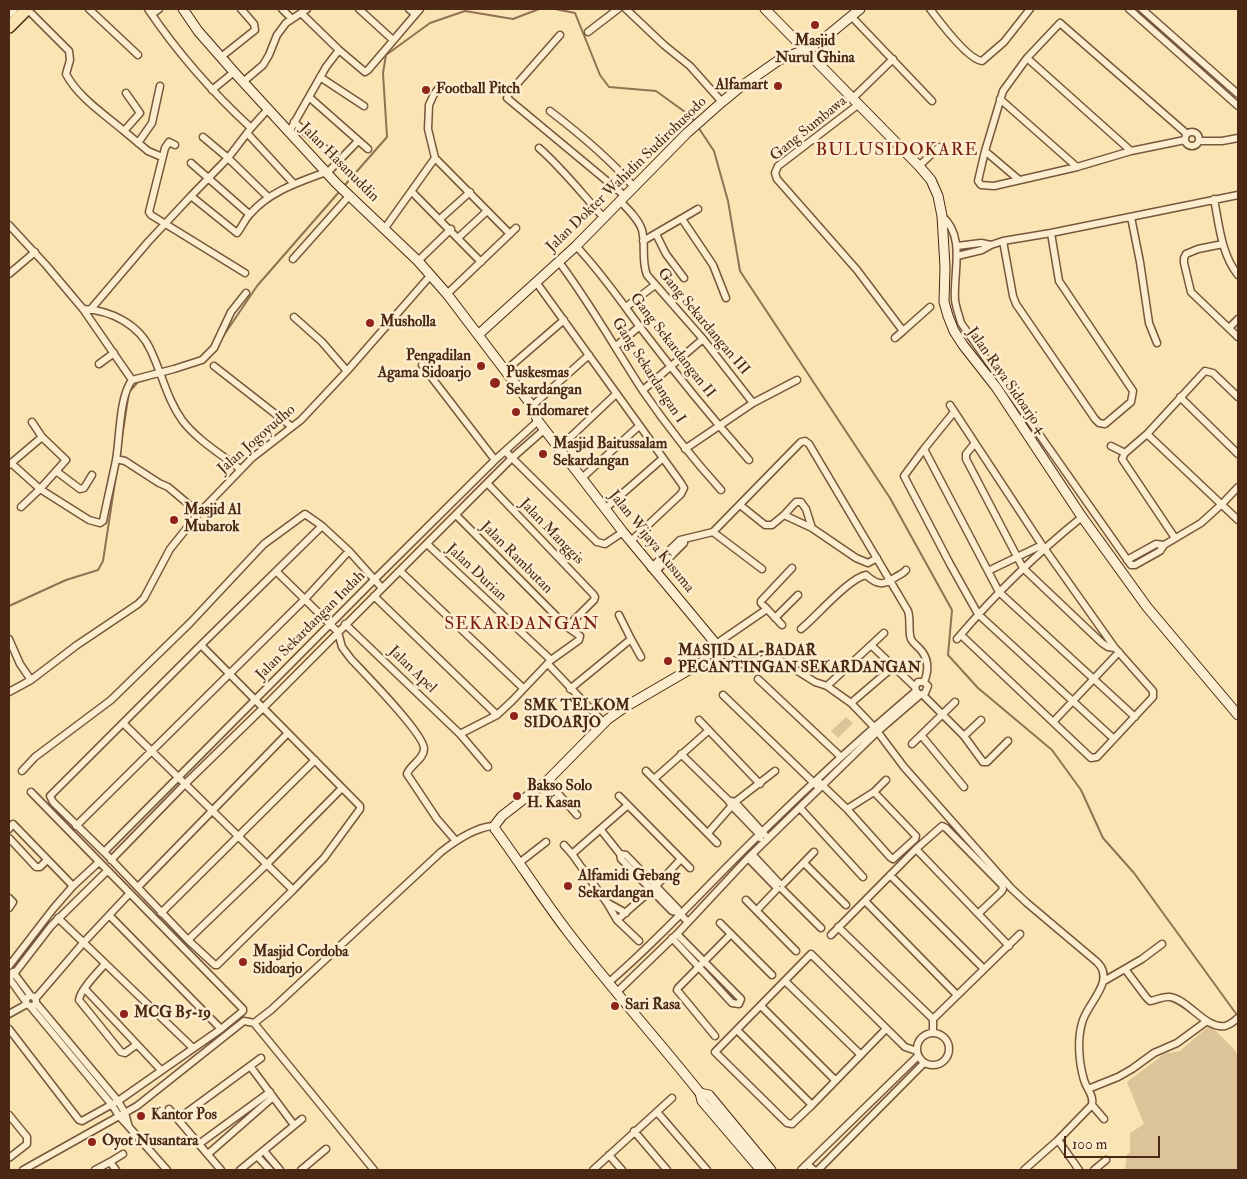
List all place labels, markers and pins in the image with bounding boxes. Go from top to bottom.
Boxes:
marker: Masjid Nurul Ghina [809,19,821,31]
place label: Masjid Nurul Ghina [775,33,855,68]
place label: Alfamart [715,77,768,95]
marker: Alfamart [772,80,784,92]
place label: Football Pitch [436,81,520,99]
marker: Football Pitch [420,84,432,96]
place label: Musholla [380,314,436,332]
marker: Musholla [364,317,376,329]
place label: Pengadilan Agama Sidoarjo [378,348,471,383]
marker: Pengadilan Agama Sidoarjo [475,360,487,372]
place label: Puskesmas Sekardangan [506,365,582,400]
marker: Puskesmas Sekardangan [488,376,502,390]
place label: Indomaret [526,403,589,421]
marker: Indomaret [510,406,522,418]
place label: Masjid Baitussalam Sekardangan [553,436,667,471]
marker: Masjid Baitussalam Sekardangan [537,448,549,460]
place label: Masjid Al Mubarok [184,502,241,537]
marker: Masjid Al Mubarok [168,514,180,526]
place label: MASJID AL-BADAR PECANTINGAN SEKARDANGAN [678,643,921,678]
marker: MASJID AL-BADAR PECANTINGAN SEKARDANGAN [662,655,674,667]
place label: SMK TELKOM SIDOARJO [524,698,630,733]
marker: SMK TELKOM SIDOARJO [508,710,520,722]
place label: Bakso Solo H. Kasan [527,778,592,813]
marker: Bakso Solo H. Kasan [511,790,523,802]
place label: Alfamidi Gebang Sekardangan [578,868,680,903]
marker: Alfamidi Gebang Sekardangan [562,880,574,892]
place label: Masjid Cordoba Sidoarjo [253,944,349,979]
marker: Masjid Cordoba Sidoarjo [237,956,249,968]
place label: Sari Rasa [625,997,680,1015]
marker: Sari Rasa [609,1000,621,1012]
place label: MCG B5-19 [134,1005,211,1023]
marker: MCG B5-19 [118,1008,130,1020]
place label: Kantor Pos [151,1107,217,1125]
marker: Kantor Pos [135,1110,147,1122]
place label: Oyot Nusantara [102,1133,199,1151]
marker: Oyot Nusantara [86,1136,98,1148]

